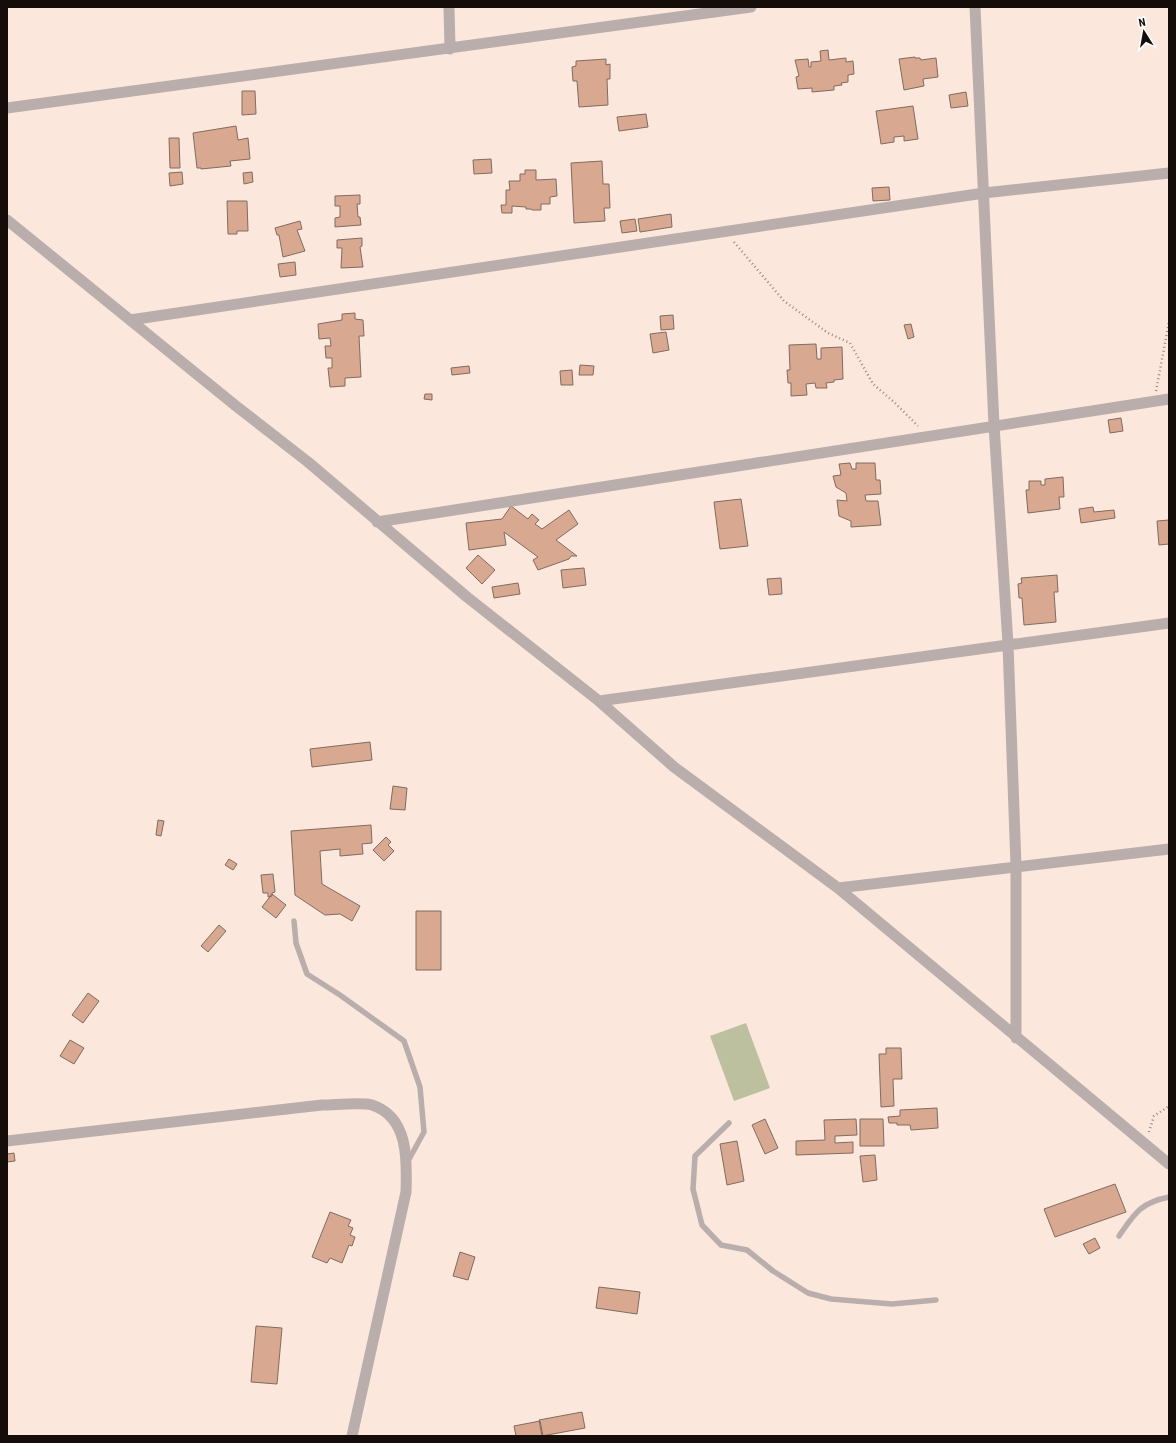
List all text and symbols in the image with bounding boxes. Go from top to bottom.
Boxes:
north arrow [1124,12,1164,52]
text: N [1138,16,1147,30]

